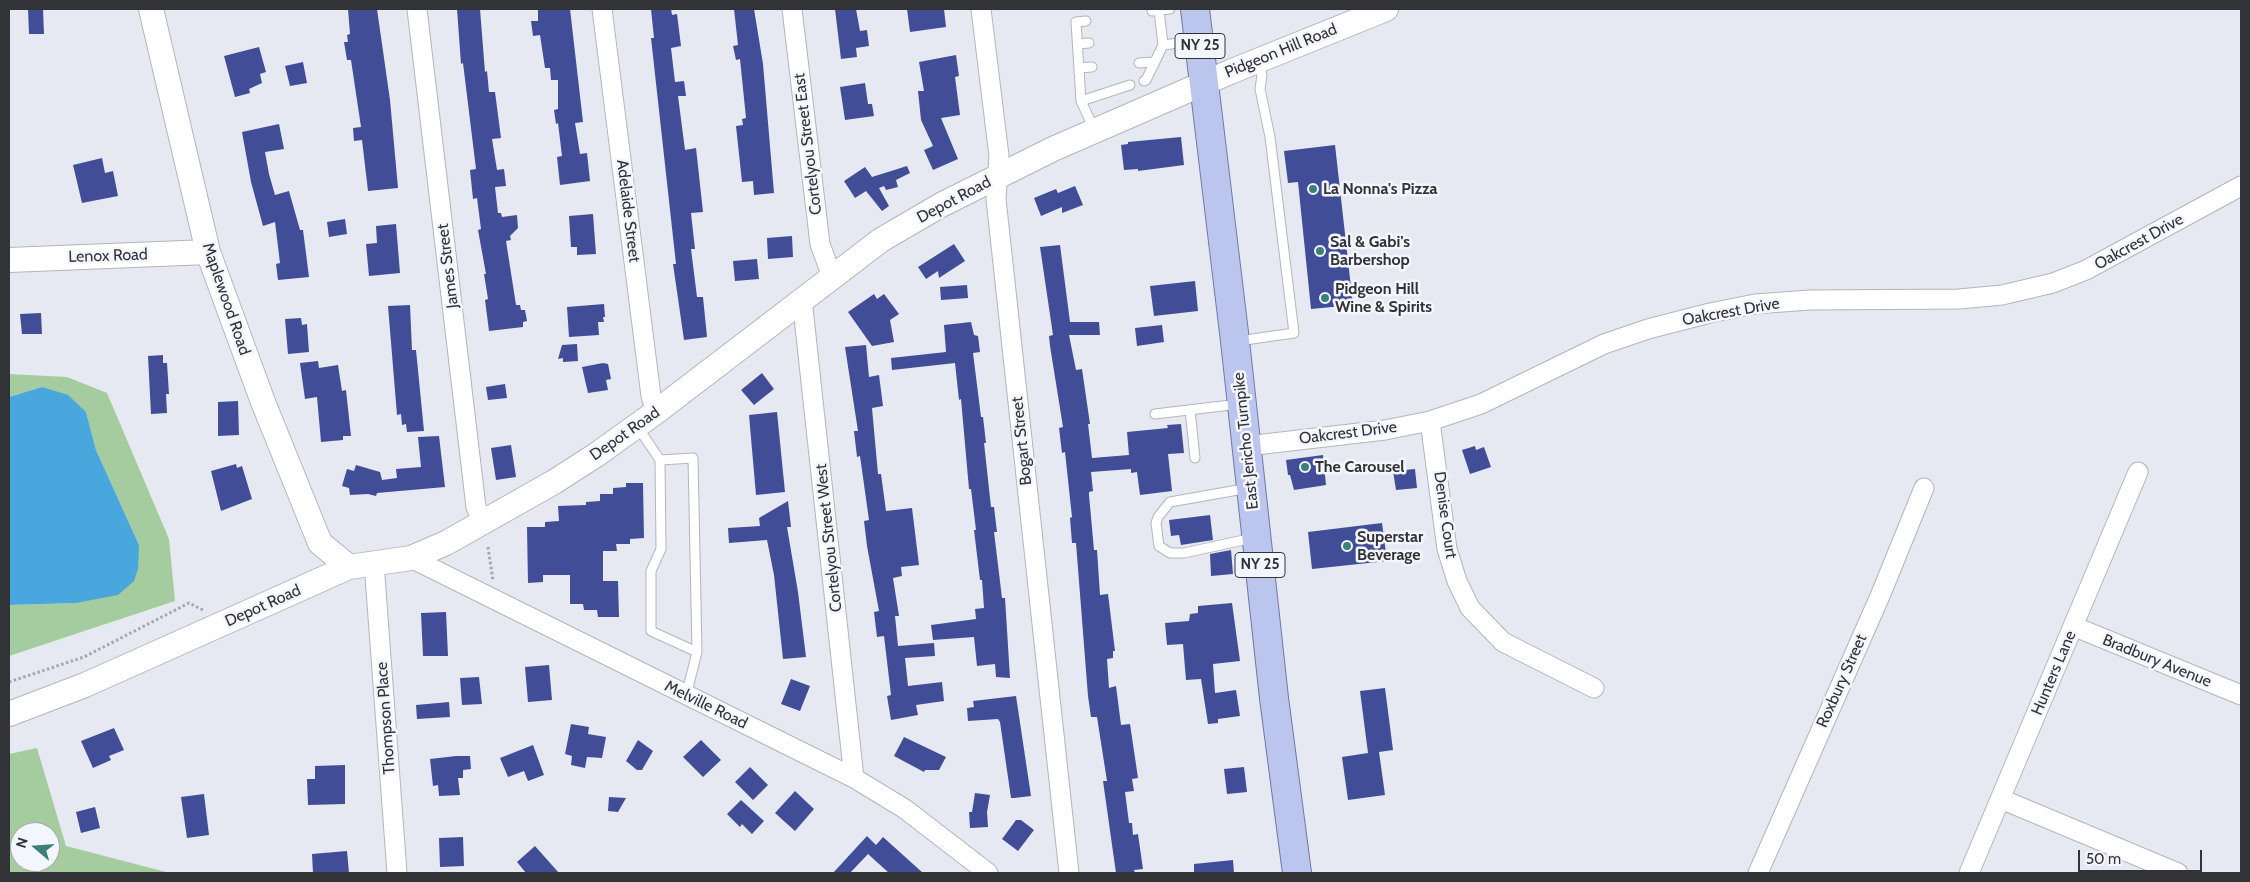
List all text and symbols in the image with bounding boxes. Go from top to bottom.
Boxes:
street label: Pidgeon Hill Road [1222,20,1340,82]
road number: NY 25 [1175,34,1225,58]
street label: Cortelyou Street East [790,72,826,216]
street label: Adelaide Street [612,159,644,263]
street label: Depot Road [914,173,994,227]
place label: La Nonna's Pizza [1323,179,1438,199]
marker: La Nonna's Pizza [1307,183,1319,195]
street label: Oakcrest Drive [2091,210,2187,274]
street label: James Street [433,223,463,309]
place label: Sal & Gabi's Barbershop [1330,232,1410,270]
street label: Maplewood Road [198,240,254,358]
street label: Lenox Road [68,245,148,267]
marker: Sal & Gabi's Barbershop [1314,245,1326,257]
place label: Pidgeon Hill Wine & Spirits [1335,279,1432,317]
marker: Pidgeon Hill Wine & Spirits [1319,292,1331,304]
street label: Oakcrest Drive [1681,294,1781,330]
street label: East Jericho Turnpike [1229,371,1263,511]
street label: Bogart Street [1008,396,1036,486]
street label: Depot Road [586,403,664,465]
street label: Oakcrest Drive [1298,417,1398,449]
place label: The Carousel [1315,457,1404,477]
marker: The Carousel [1299,461,1311,473]
street label: Cortelyou Street West [812,463,846,613]
street label: Denise Court [1429,470,1461,560]
place label: Superstar Beverage [1357,527,1423,565]
marker: Superstar Beverage [1341,540,1353,552]
road number: NY 25 [1235,552,1285,578]
street label: Depot Road [222,581,304,631]
street label: Hunters Lane [2028,628,2080,718]
street label: Bradbury Avenue [2100,630,2214,692]
street label: Roxbury Street [1813,631,1871,731]
street label: Thompson Place [372,661,400,775]
street label: Melville Road [661,677,751,733]
north arrow [10,822,60,872]
text: N [12,835,32,850]
scale bar [2080,840,2204,872]
text: 50 m [2086,850,2121,868]

